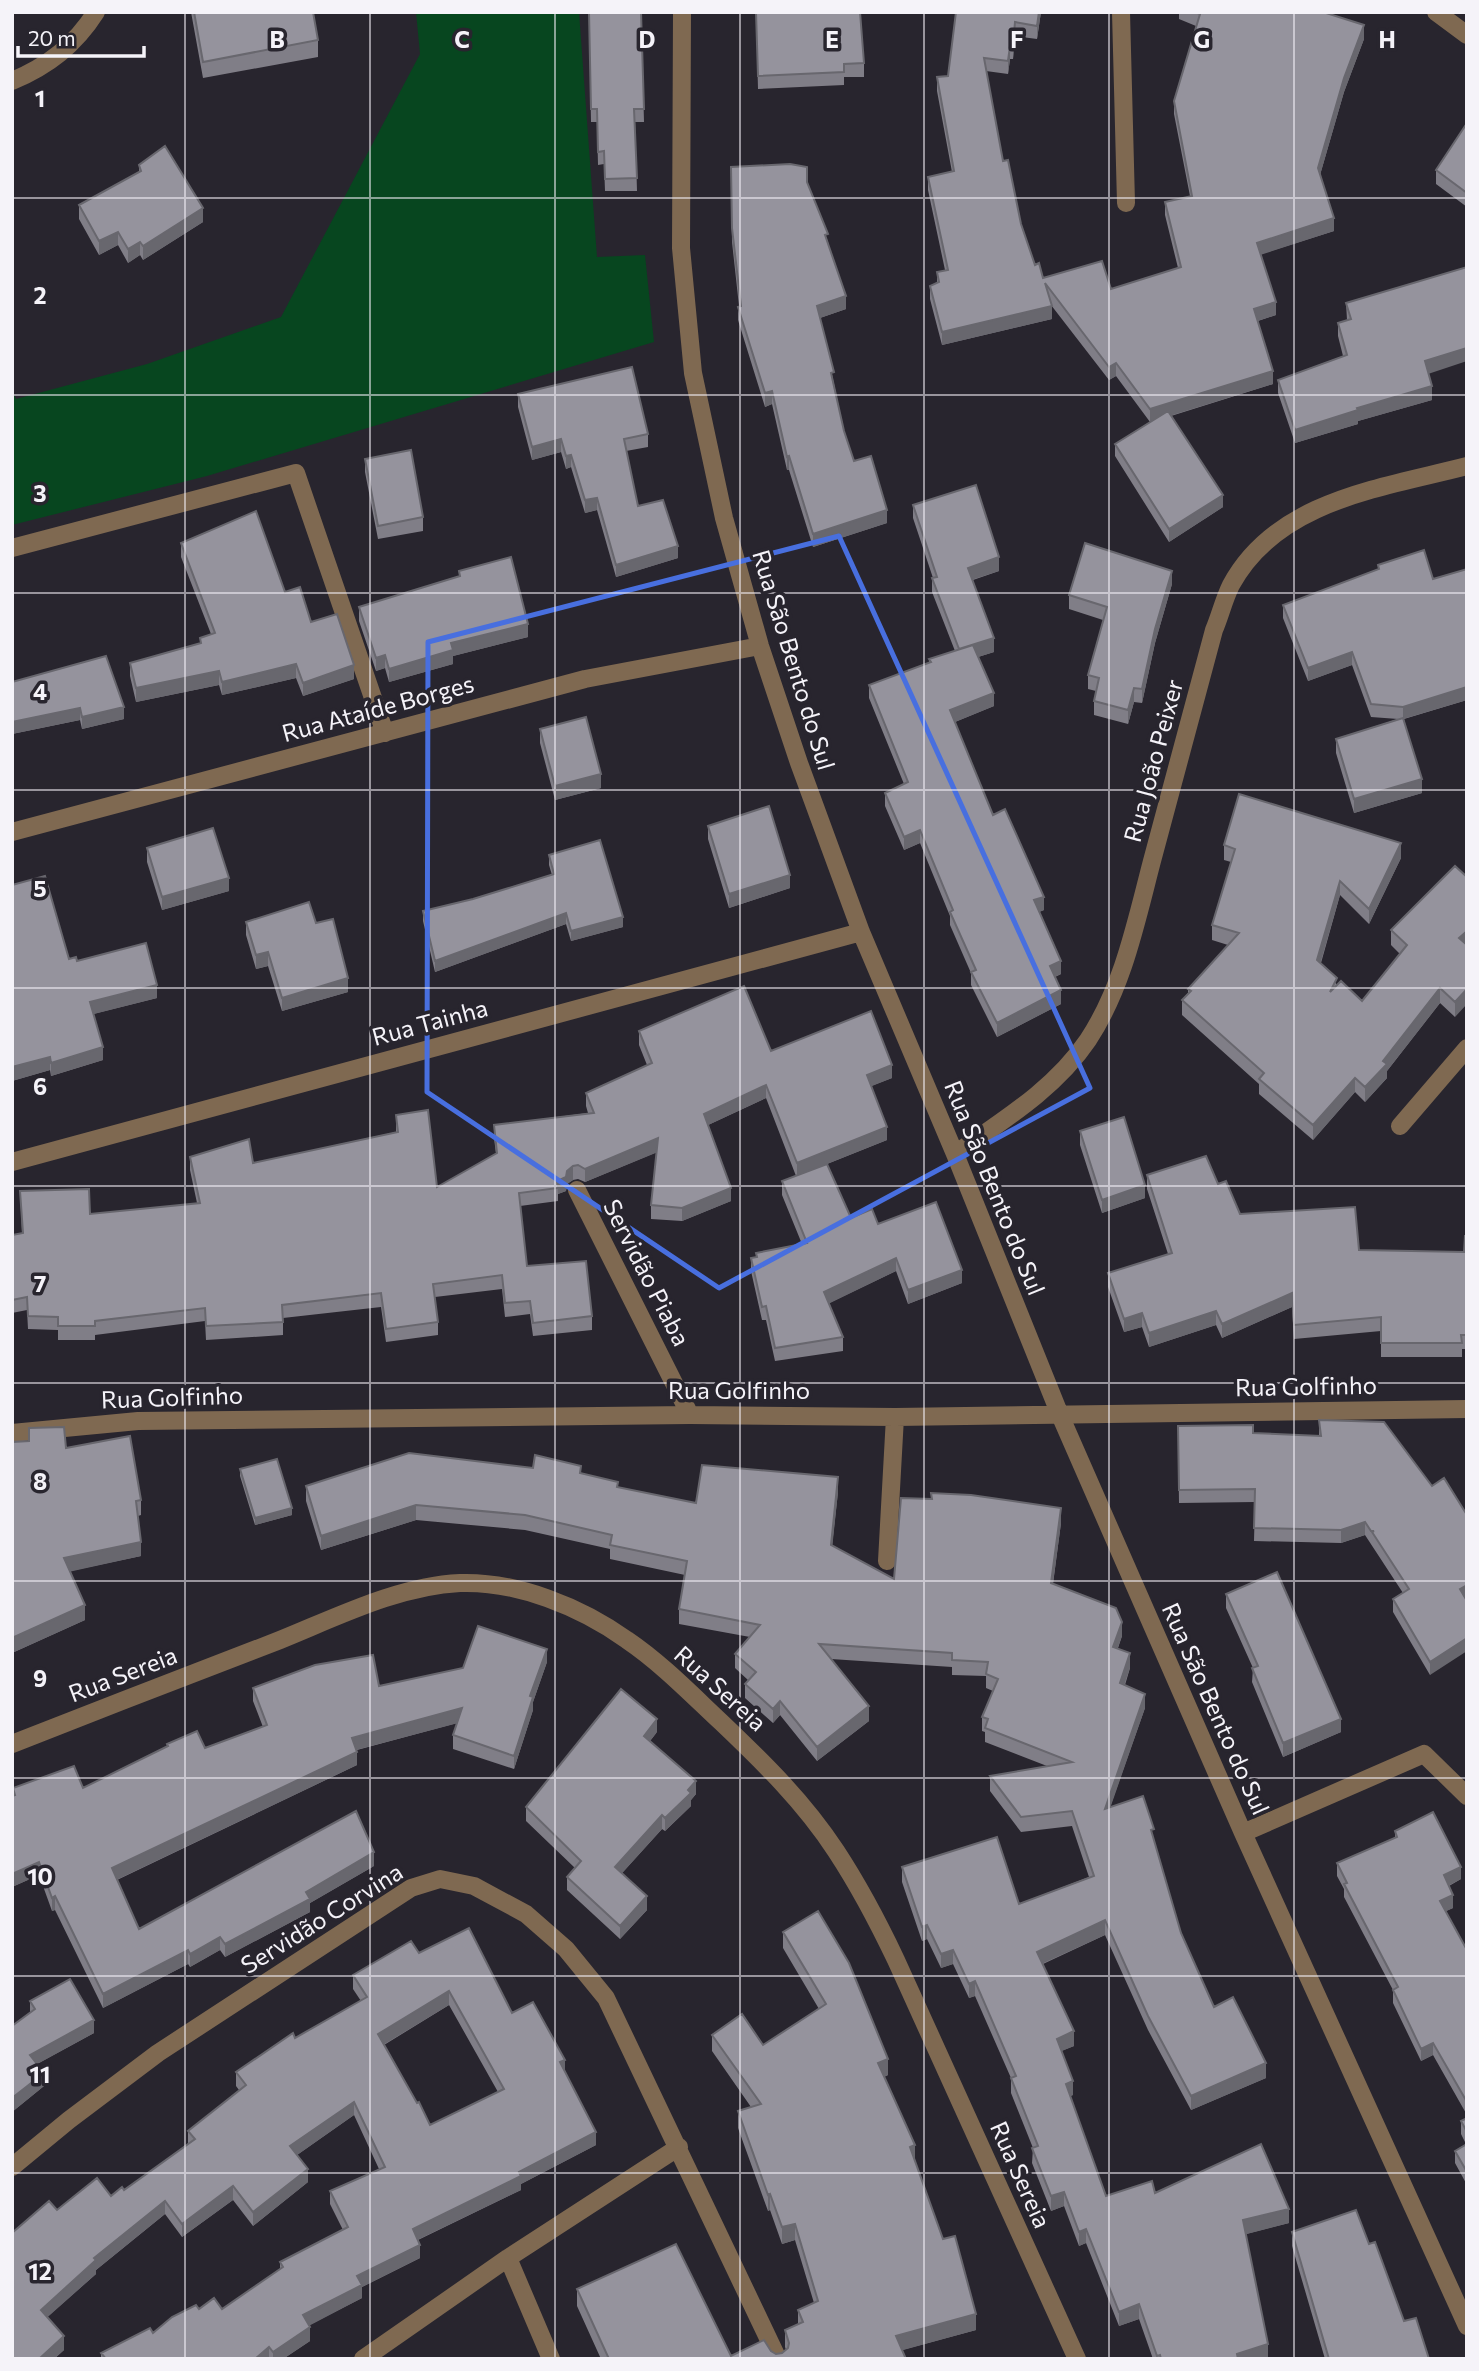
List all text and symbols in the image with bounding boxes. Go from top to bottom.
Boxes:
scale bar [18,14,144,58]
text: 20 m [28,25,76,50]
text: B [269,25,285,53]
text: C [454,25,470,53]
text: D [639,25,656,53]
text: E [825,25,839,53]
text: F [1010,25,1024,53]
text: G [1194,25,1210,53]
text: H [1378,25,1396,53]
text: 1 [35,84,45,112]
text: 2 [33,281,47,309]
text: 3 [33,479,47,507]
street label: Rua São Bento do Sul [747,546,842,773]
street label: Rua Ataíde Borges [278,668,477,747]
street label: Rua João Peixer [1117,676,1188,845]
text: 4 [33,677,47,705]
text: 5 [33,874,47,902]
street label: Rua Tainha [369,992,491,1051]
text: 6 [33,1072,47,1100]
street label: Rua São Bento do Sul [939,1076,1052,1299]
street label: Servidão Piaba [598,1194,697,1350]
text: 7 [34,1269,46,1297]
street label: Rua Golfinho [1235,1370,1377,1401]
street label: Rua Golfinho [668,1375,810,1404]
street label: Rua Golfinho [100,1380,243,1413]
text: 8 [33,1467,47,1495]
street label: Rua São Bento do Sul [1157,1598,1276,1819]
street label: Rua Sereia [669,1639,773,1737]
street label: Rua Sereia [64,1640,181,1708]
text: 9 [33,1664,47,1692]
street label: Servidão Corvina [235,1856,407,1979]
text: 10 [27,1862,53,1890]
text: 11 [30,2060,50,2088]
street label: Rua Sereia [985,2117,1058,2232]
text: 12 [28,2257,52,2285]

